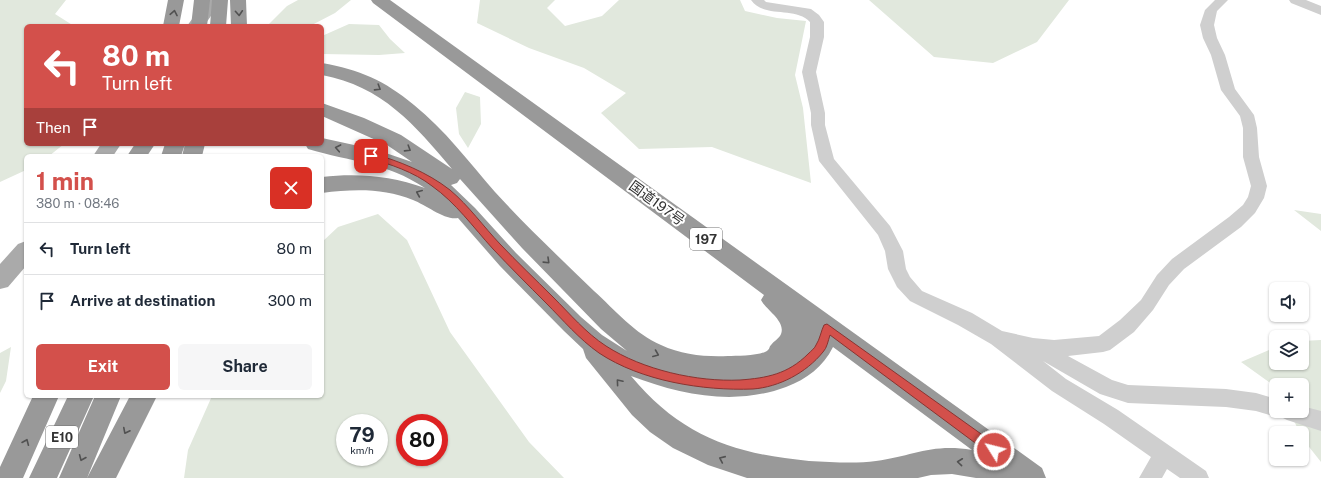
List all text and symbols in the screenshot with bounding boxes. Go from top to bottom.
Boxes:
one-way arrow [169,10,177,16]
one-way arrow [234,10,243,16]
text: 80 m [102,39,170,72]
icon: left [36,40,88,92]
text: Turn left [102,73,172,94]
one-way arrow [374,83,381,91]
icon: arrive [79,116,101,138]
text: Then [36,119,71,136]
pin [354,139,388,173]
one-way arrow [404,144,411,152]
one-way arrow [335,145,341,153]
icon: arrive [360,145,382,167]
text: 1 min [36,167,94,195]
button: close [270,167,312,209]
street label: 国道197号 [626,178,688,228]
one-way arrow [416,190,423,198]
text: 380 m · 08:46 [36,196,119,211]
road number: 197 [690,228,722,250]
icon: left [36,238,58,260]
text: Turn left [70,240,131,257]
text: 80 m [277,240,312,257]
one-way arrow [543,256,550,263]
map controls [1269,282,1309,466]
button: sound [1269,282,1309,322]
icon: arrive [36,290,58,312]
text: Arrive at destination [70,292,215,309]
text: 300 m [268,292,312,309]
button: layers [1269,330,1309,370]
button: Exit [36,344,170,390]
button: Share [178,344,312,390]
one-way arrow [652,350,659,358]
button: + [1269,378,1309,418]
one-way arrow [617,379,624,386]
speed limit sign: 80 [396,414,448,466]
text: 79 [349,423,375,447]
road number: E10 [46,426,78,448]
one-way arrow [123,426,131,434]
button: − [1269,426,1309,466]
position arrow [973,429,1015,471]
one-way arrow [21,439,29,446]
text: km/h [350,444,374,456]
one-way arrow [79,453,87,461]
one-way arrow [719,456,727,464]
one-way arrow [957,457,963,466]

